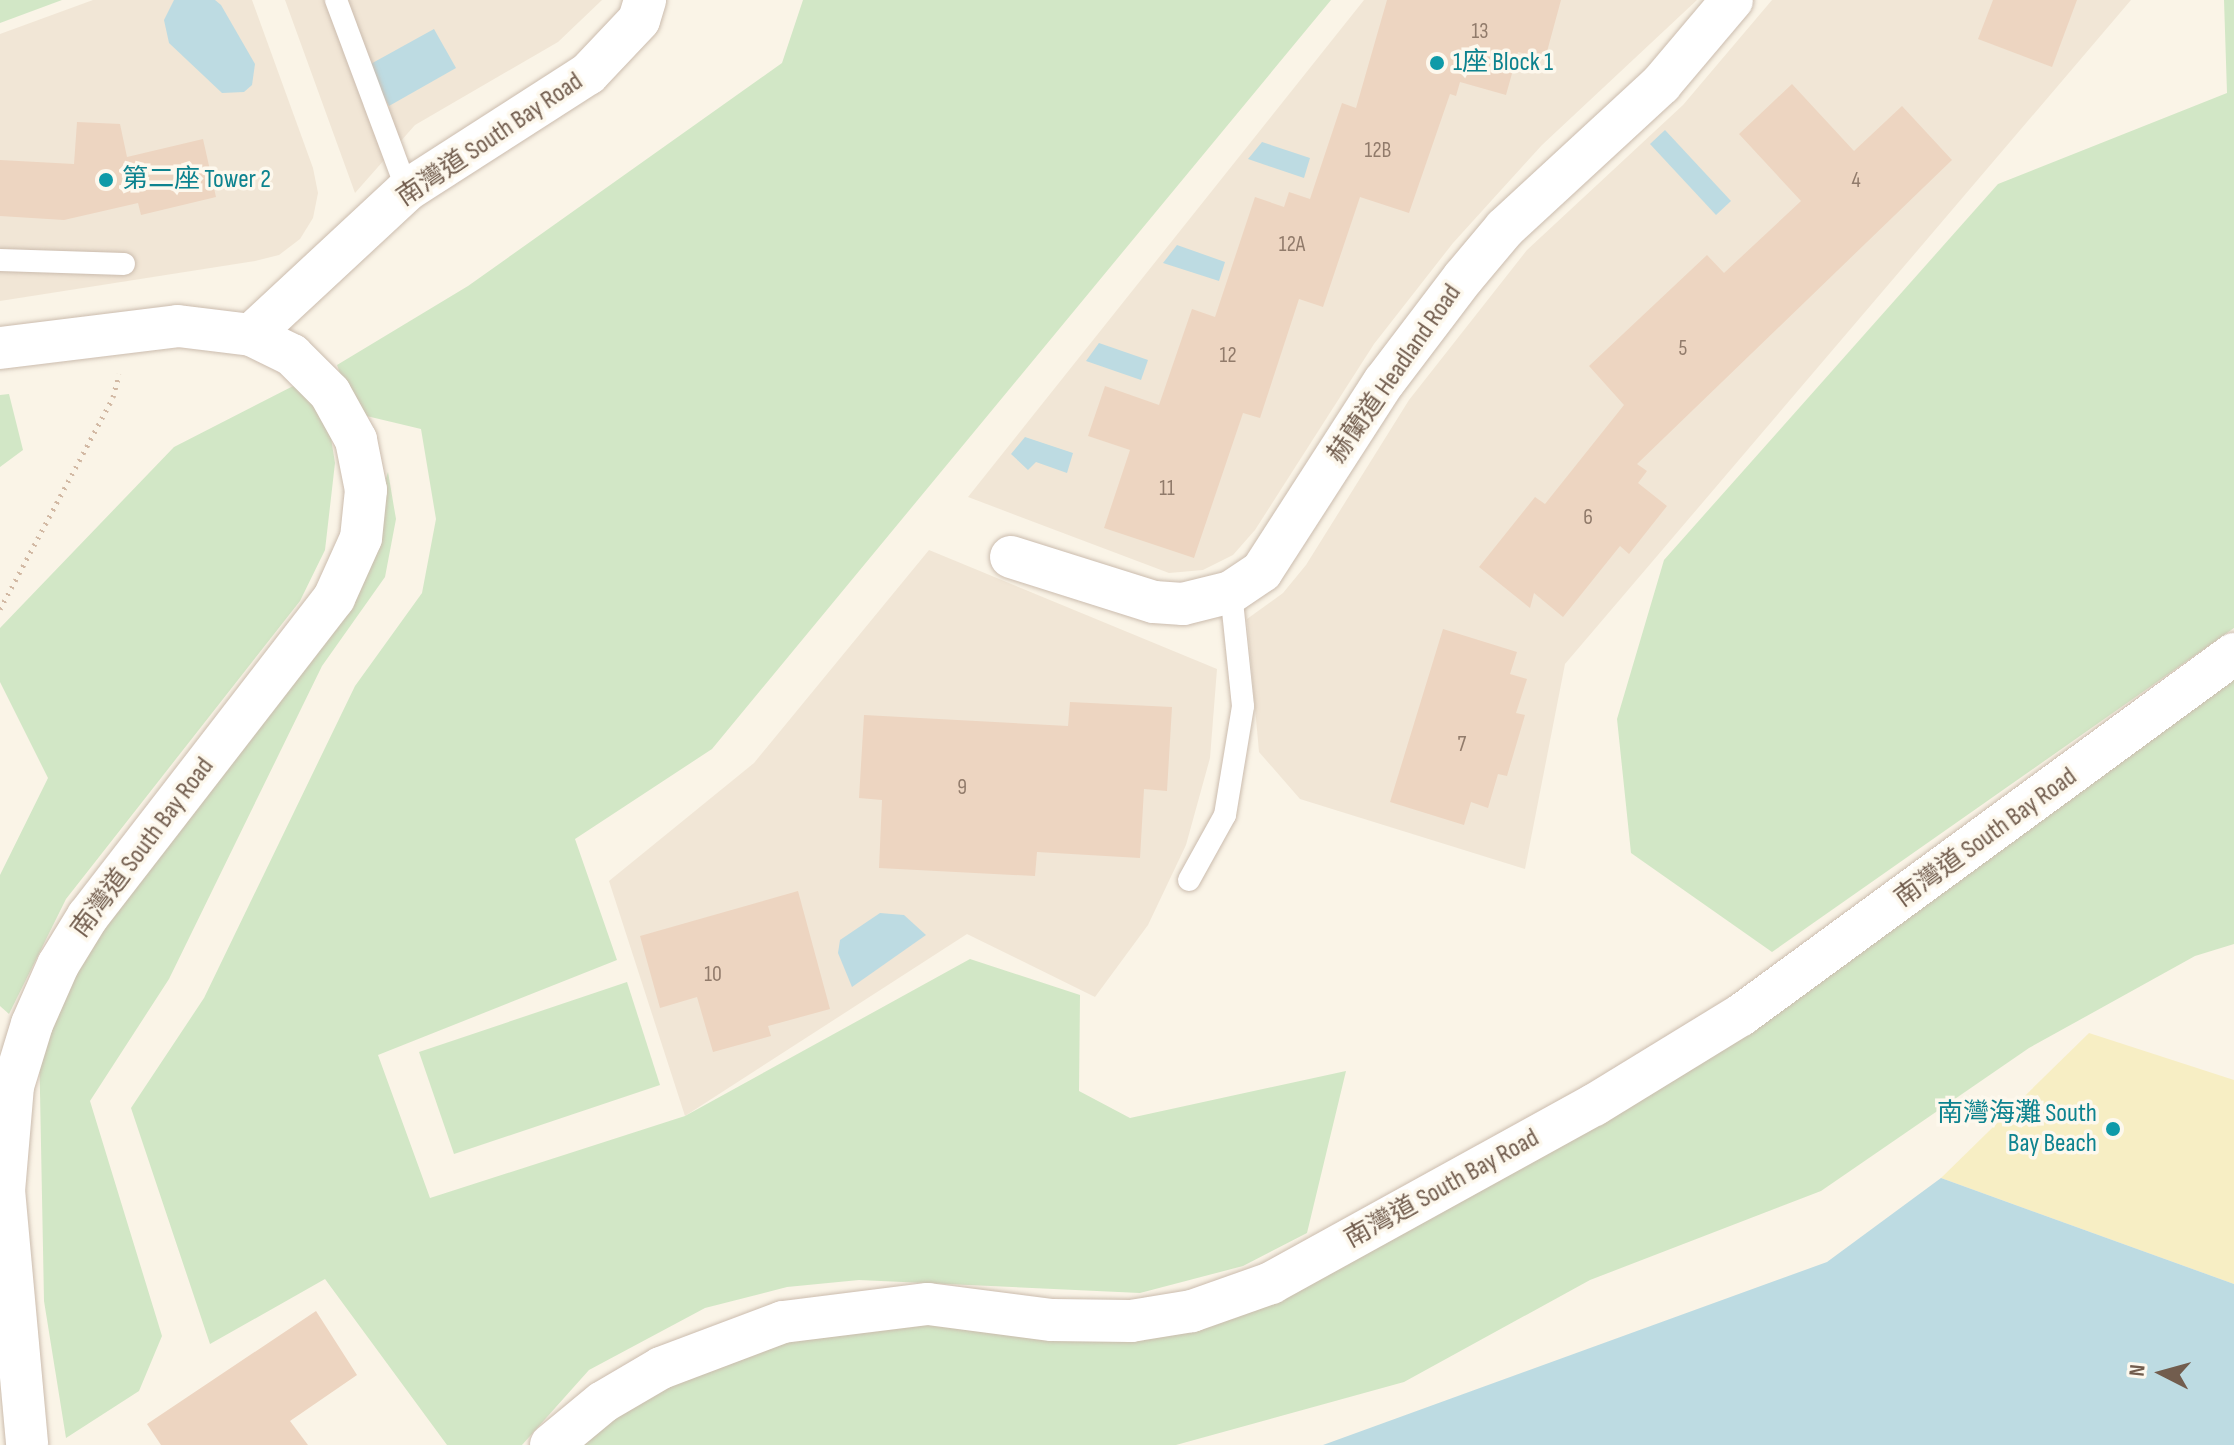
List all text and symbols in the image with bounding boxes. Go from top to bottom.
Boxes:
house number: 13 [1472,19,1488,45]
place label: 1座 Block 1 [1453,47,1553,79]
marker: 1座 Block 1 [1428,54,1446,72]
street label: 南灣道 South Bay Road [391,66,589,214]
house number: 12B [1365,138,1391,164]
place label: 第二座 Tower 2 [122,164,271,196]
house number: 4 [1851,168,1861,194]
marker: 第二座 Tower 2 [97,171,115,189]
house number: 12A [1279,232,1305,258]
street label: 赫蘭道 Headland Road [1322,279,1468,469]
house number: 5 [1679,336,1687,362]
house number: 12 [1219,343,1237,369]
house number: 11 [1159,476,1175,502]
house number: 6 [1583,505,1593,531]
house number: 7 [1458,732,1466,758]
street label: 南灣道 South Bay Road [65,752,221,944]
street label: 南灣道 South Bay Road [1889,762,2083,914]
house number: 9 [957,775,967,801]
house number: 10 [704,962,722,988]
place label: 南灣海灘 South Bay Beach [1937,1098,2097,1160]
marker: 南灣海灘 South Bay Beach [2104,1120,2122,1138]
street label: 南灣道 South Bay Road [1340,1123,1544,1255]
north arrow [2122,1333,2202,1413]
text: N [2124,1363,2152,1378]

